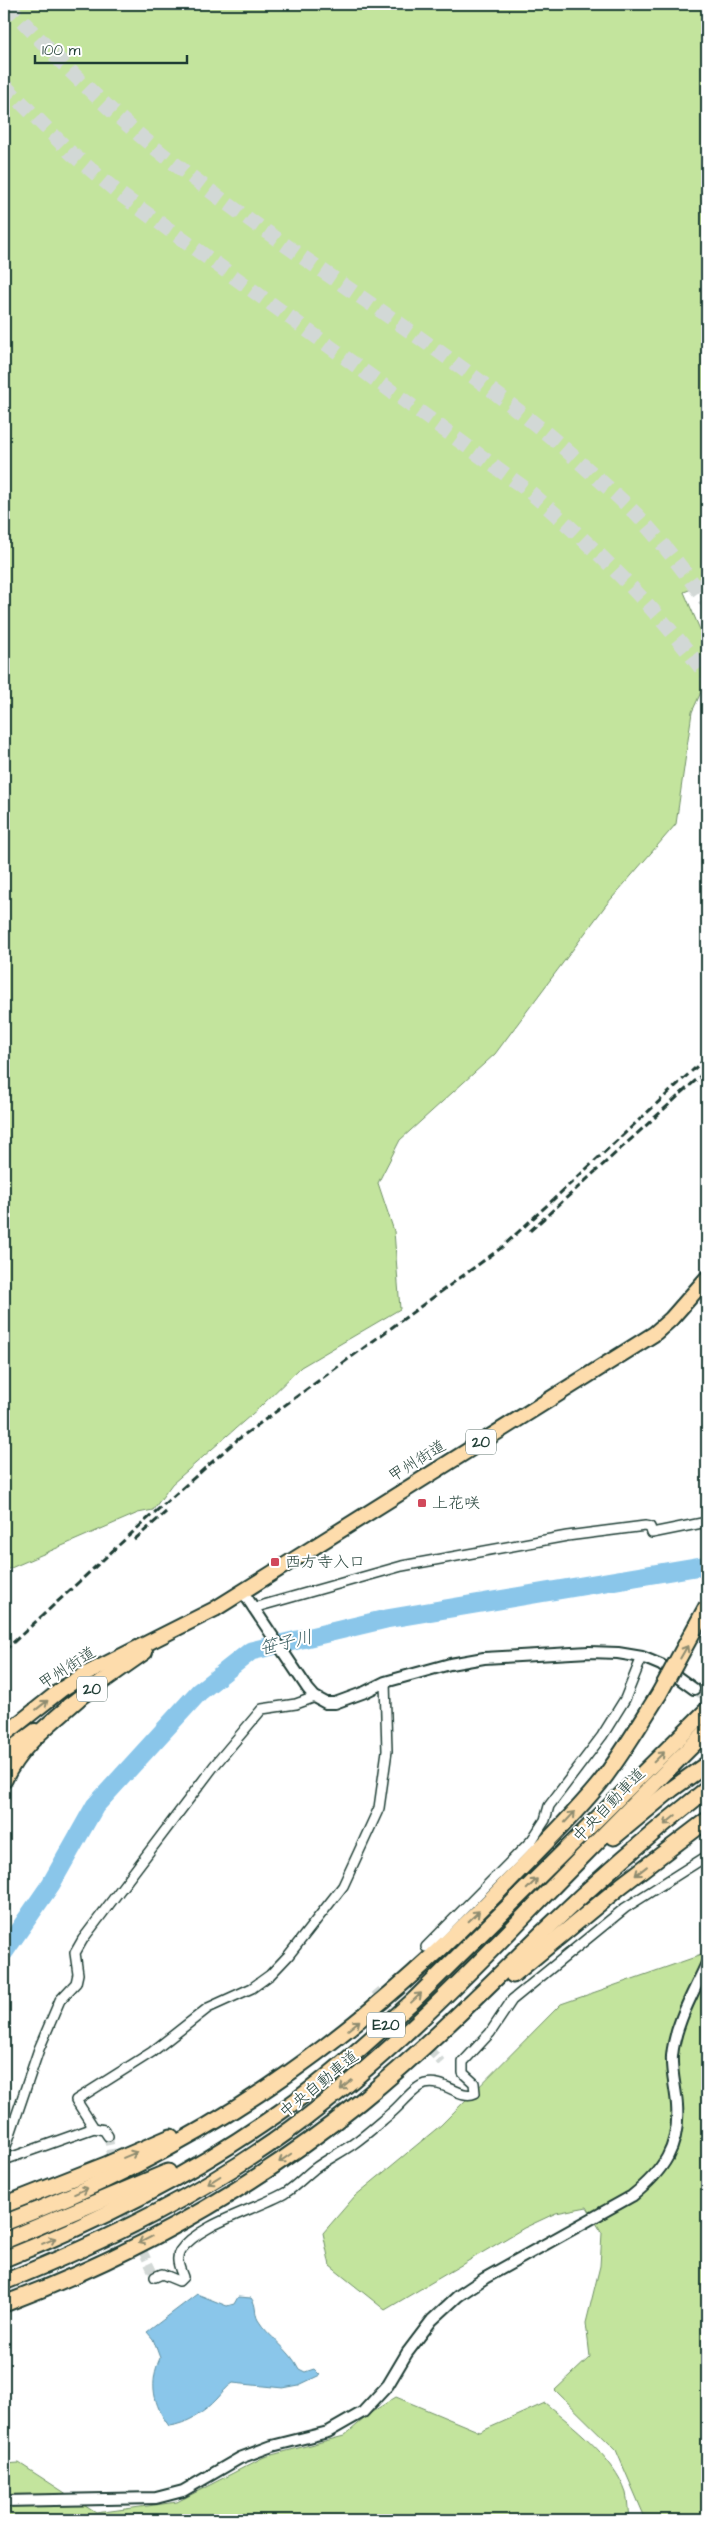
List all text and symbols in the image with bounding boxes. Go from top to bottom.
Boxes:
scale bar [35,32,188,64]
text: 100 m [42,40,81,61]
road number: 20 [466,1430,496,1454]
street label: 甲州街道 [384,1435,450,1487]
place label: 上花咲 [432,1492,480,1514]
marker: 上花咲 [416,1497,428,1509]
place label: 西方寺入口 [285,1551,365,1573]
marker: 西方寺入口 [269,1556,281,1568]
water label: 笹子川 [257,1624,315,1662]
street label: 甲州街道 [34,1641,100,1695]
one-way arrow [679,1645,689,1659]
road number: 20 [77,1676,107,1702]
one-way arrow [35,1700,48,1711]
one-way arrow [653,1750,665,1763]
street label: 中央自動車道 [568,1763,650,1847]
one-way arrow [564,1811,576,1823]
one-way arrow [663,1814,676,1825]
one-way arrow [634,1866,648,1876]
one-way arrow [526,1878,538,1891]
one-way arrow [468,1910,480,1922]
one-way arrow [409,1992,422,2004]
road number: E20 [367,2012,405,2038]
one-way arrow [347,2020,360,2031]
street label: 中央自動車道 [275,2045,363,2123]
one-way arrow [339,2080,352,2091]
one-way arrow [122,2150,137,2159]
one-way arrow [278,2153,292,2163]
one-way arrow [207,2175,221,2186]
one-way arrow [74,2186,89,2196]
one-way arrow [41,2235,56,2245]
one-way arrow [138,2235,153,2245]

